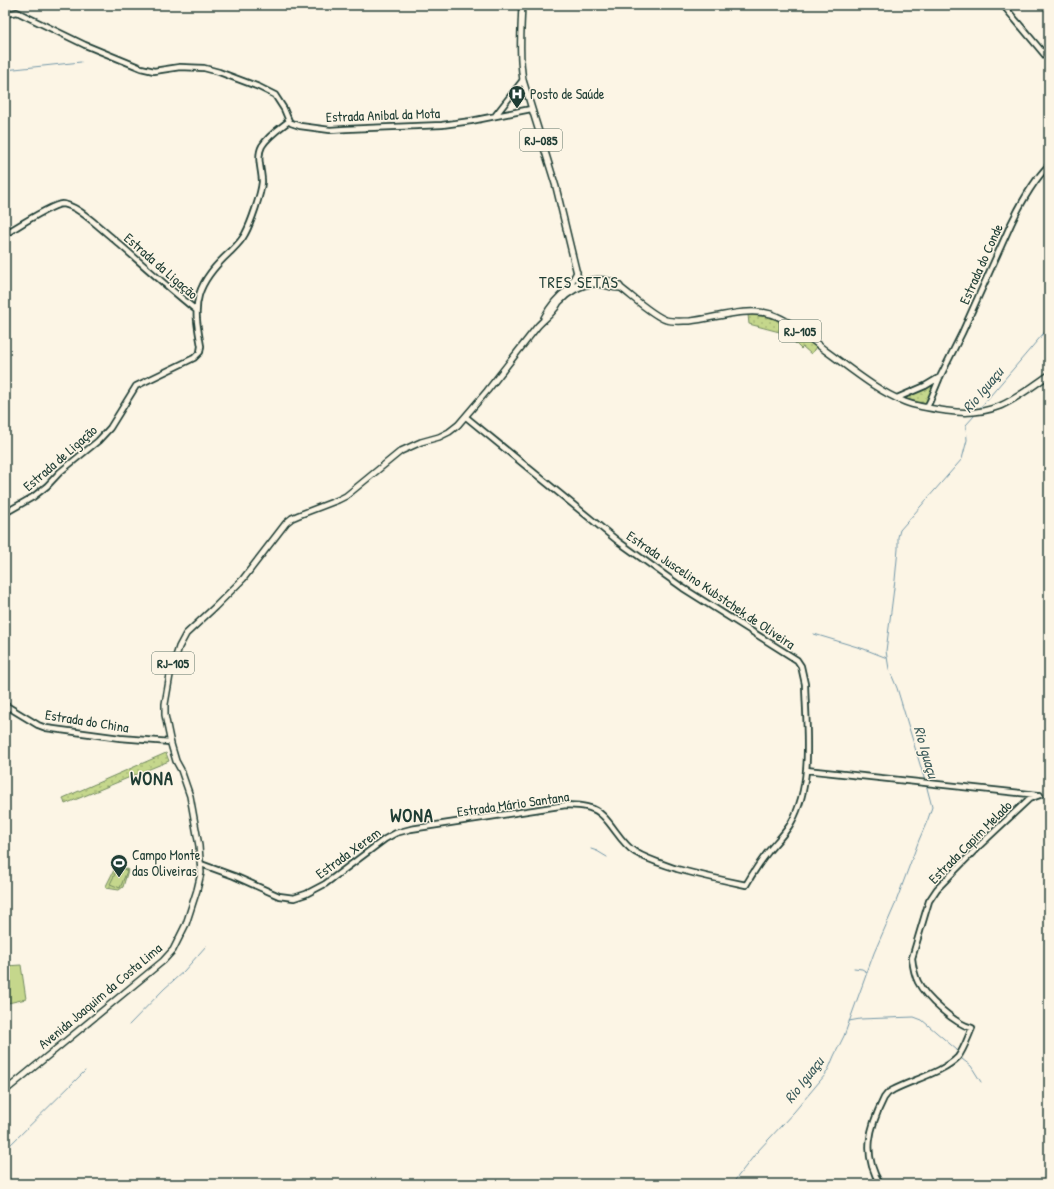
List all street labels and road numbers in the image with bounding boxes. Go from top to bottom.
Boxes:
street label: Estrada Anibal da Mota [325,103,441,126]
road number: RJ-085 [520,129,562,151]
street label: Estrada do Conde [954,220,1007,307]
street label: Estrada da Ligação [120,228,203,304]
road number: RJ-105 [779,320,821,342]
street label: Estrada de Ligação [19,420,102,496]
street label: Estrada Juscelino Kubstchek de Oliveira [623,526,800,654]
road number: RJ-105 [152,652,194,674]
street label: Estrada do China [44,705,131,737]
street label: Estrada Mário Santana [456,786,571,821]
street label: Estrada Capim Melado [924,796,1016,888]
street label: Estrada Xerem [311,823,384,883]
street label: Avenida Joaquim da Costa Lima [34,938,166,1054]

